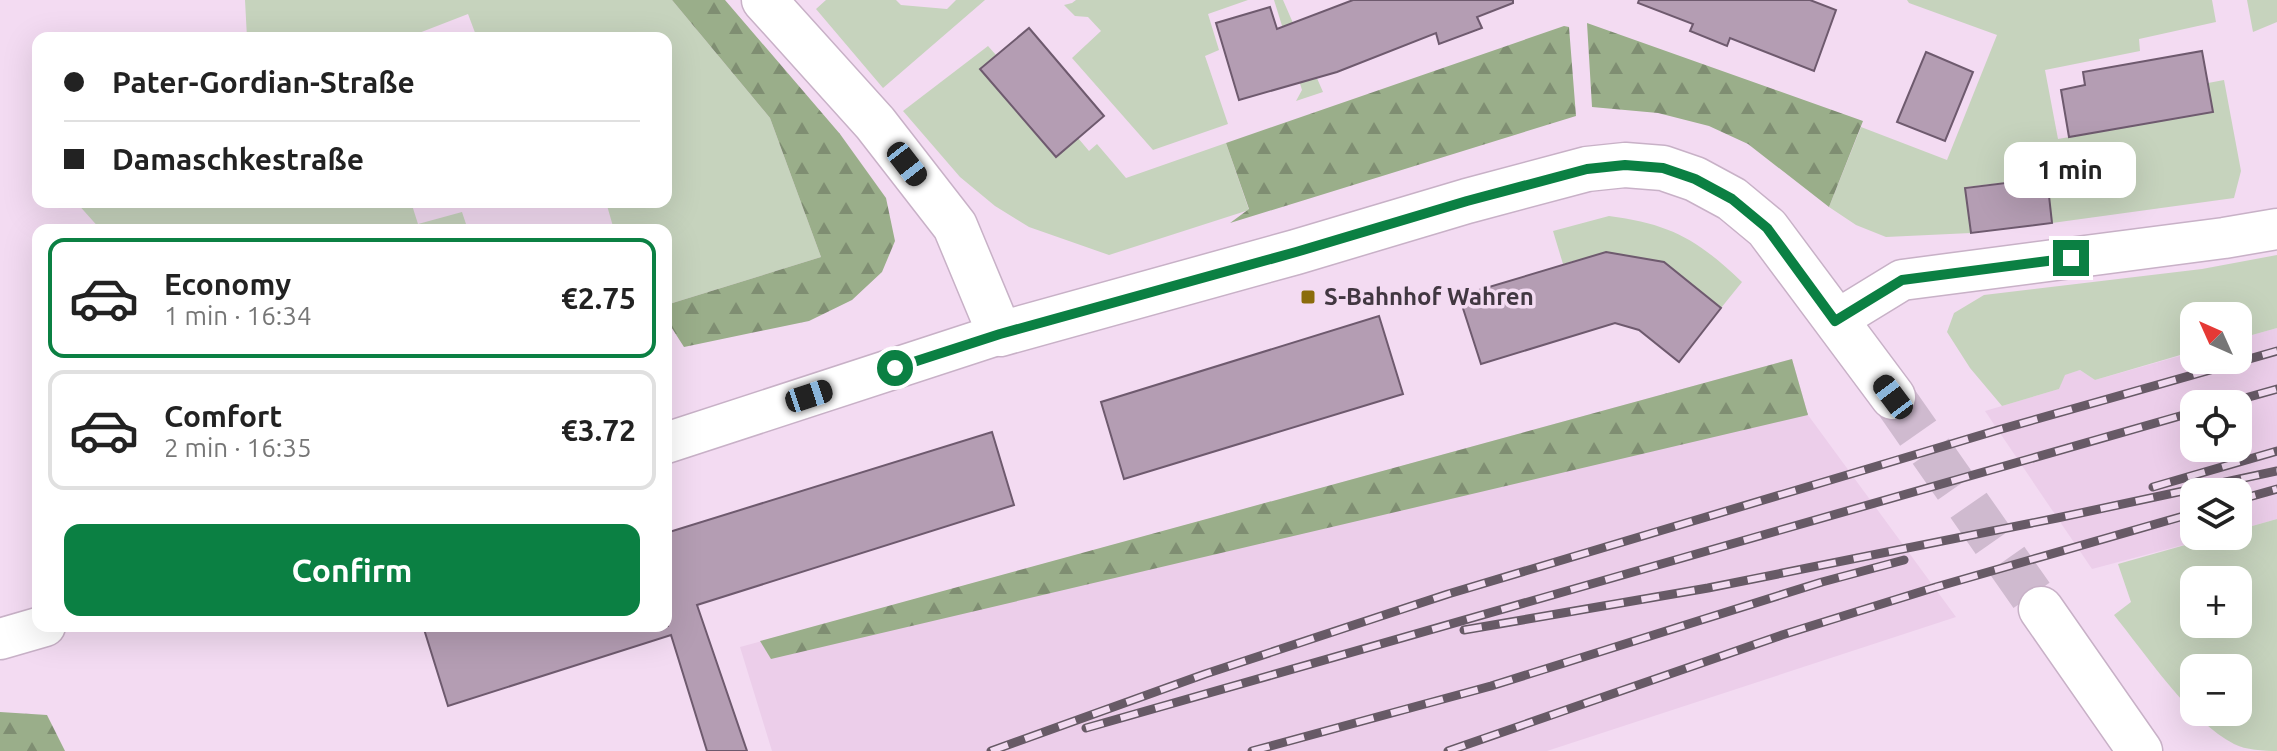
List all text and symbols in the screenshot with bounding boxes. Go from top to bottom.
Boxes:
text: Pater-Gordian-Straße [112,65,415,99]
car [883,138,931,190]
text: Damaschkestraße [112,142,364,176]
callout: 1 min [2005,142,2137,198]
text: 1 min [2037,155,2103,184]
route end [2053,240,2089,276]
icon: car [68,262,140,334]
text: Economy [164,267,291,301]
text: €2.75 [561,281,636,315]
place label: S-Bahnhof Wahren [1324,283,1534,310]
marker: S-Bahnhof Wahren [1299,288,1317,306]
text: 1 min · 16:34 [164,301,312,330]
north arrow [2180,302,2252,374]
map controls [2180,302,2252,726]
route start [877,350,913,386]
car [1869,371,1917,423]
car [782,377,836,415]
button: locate [2180,390,2252,462]
icon: car [68,394,140,466]
text: Comfort [164,399,282,433]
text: €3.72 [561,413,636,447]
text: 2 min · 16:35 [164,433,312,462]
button: layers [2180,478,2252,550]
button: Confirm [64,524,640,616]
button: + [2180,566,2252,638]
button: − [2180,654,2252,726]

